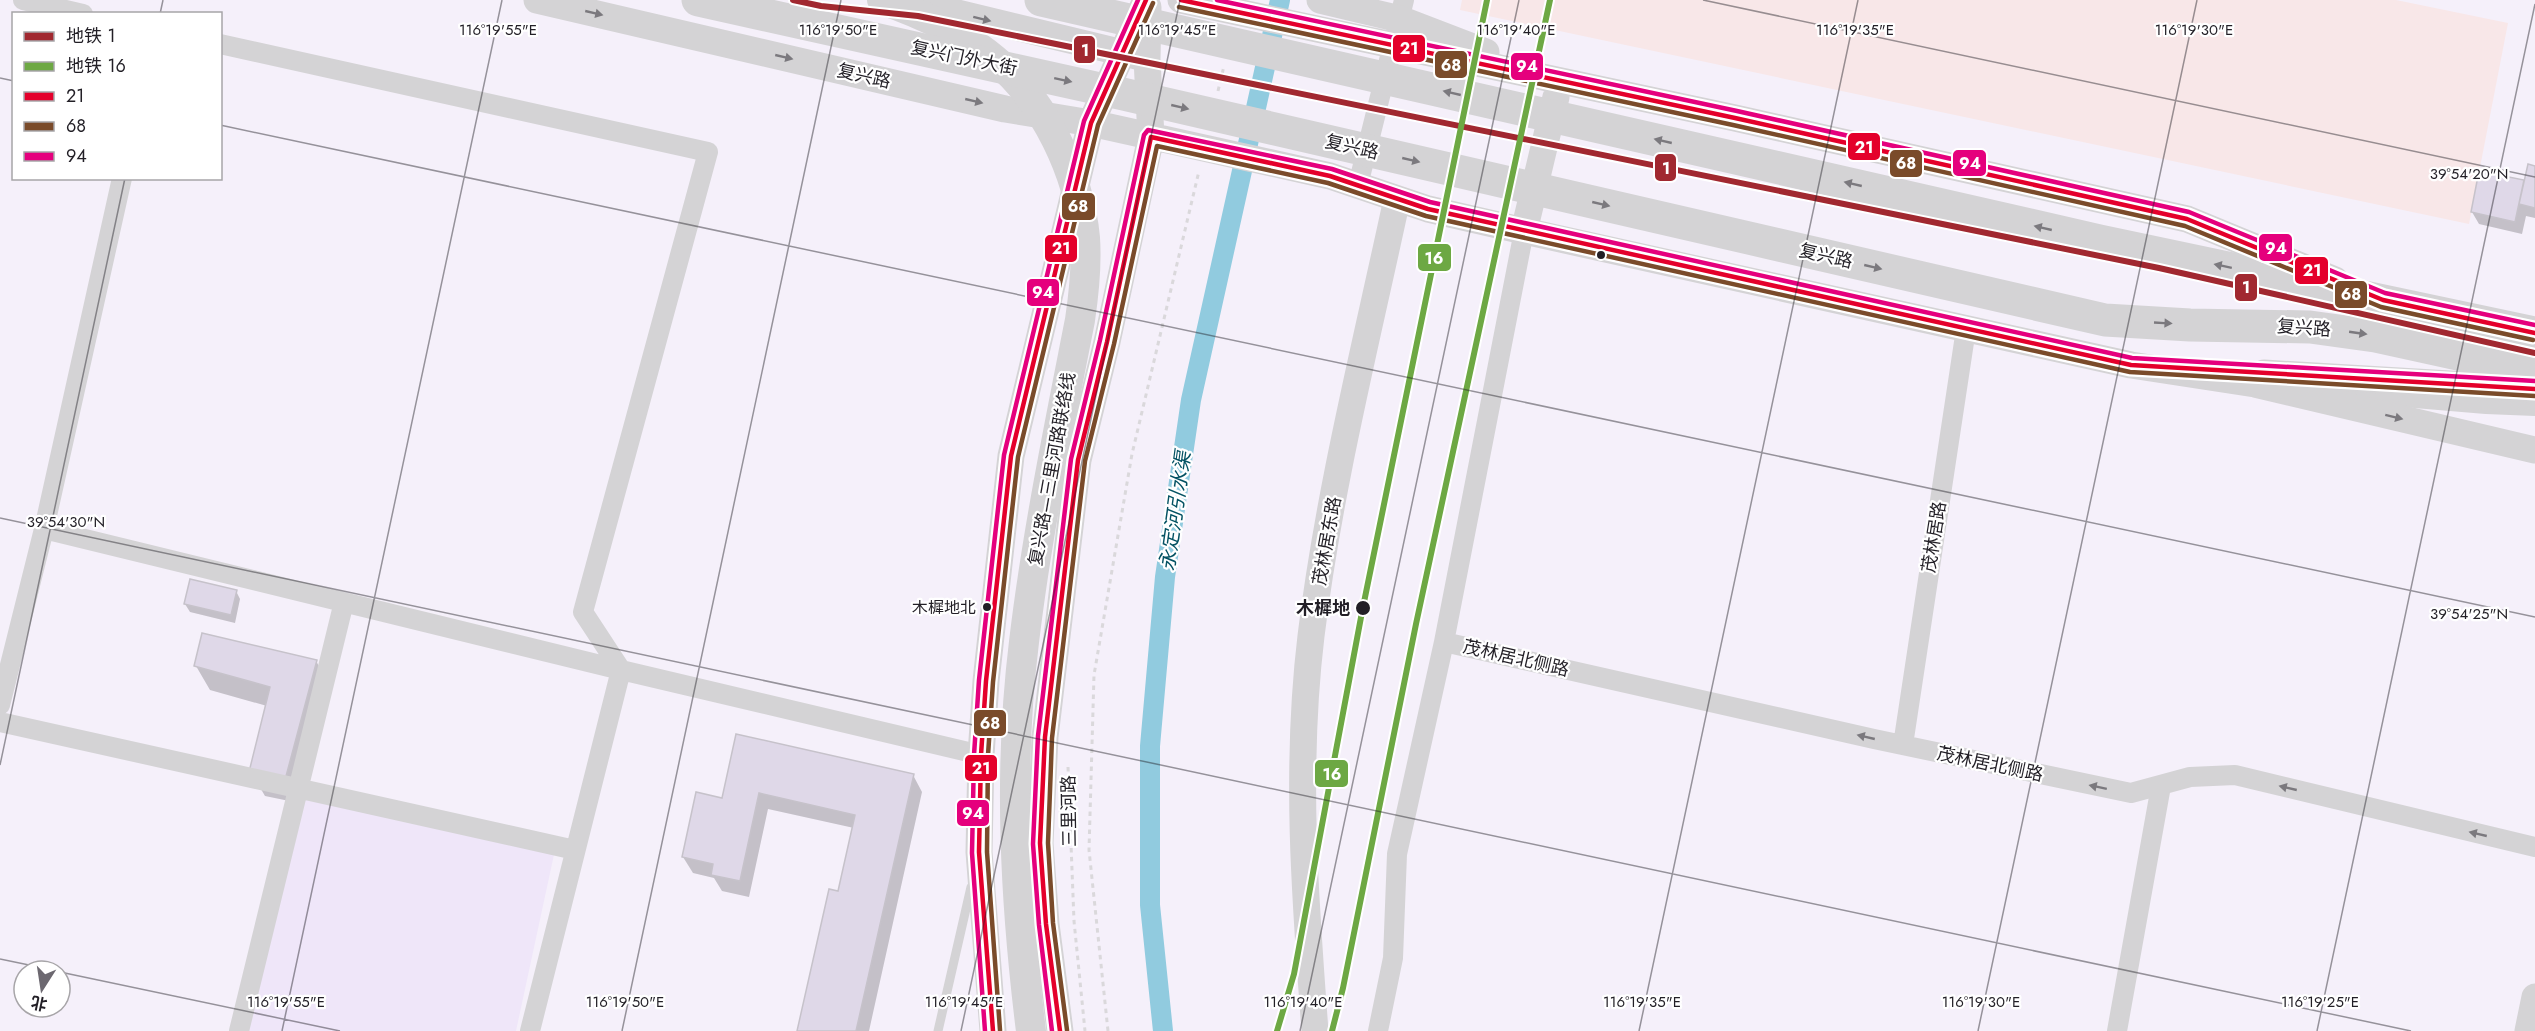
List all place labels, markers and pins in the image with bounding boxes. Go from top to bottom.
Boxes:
unlabelled marker [1595,249,1607,261]
place label: 木樨地 [1296,595,1350,621]
place label: 木樨地北 [912,596,976,619]
marker: 木樨地 [1354,599,1372,617]
marker: 木樨地北 [981,601,993,613]

